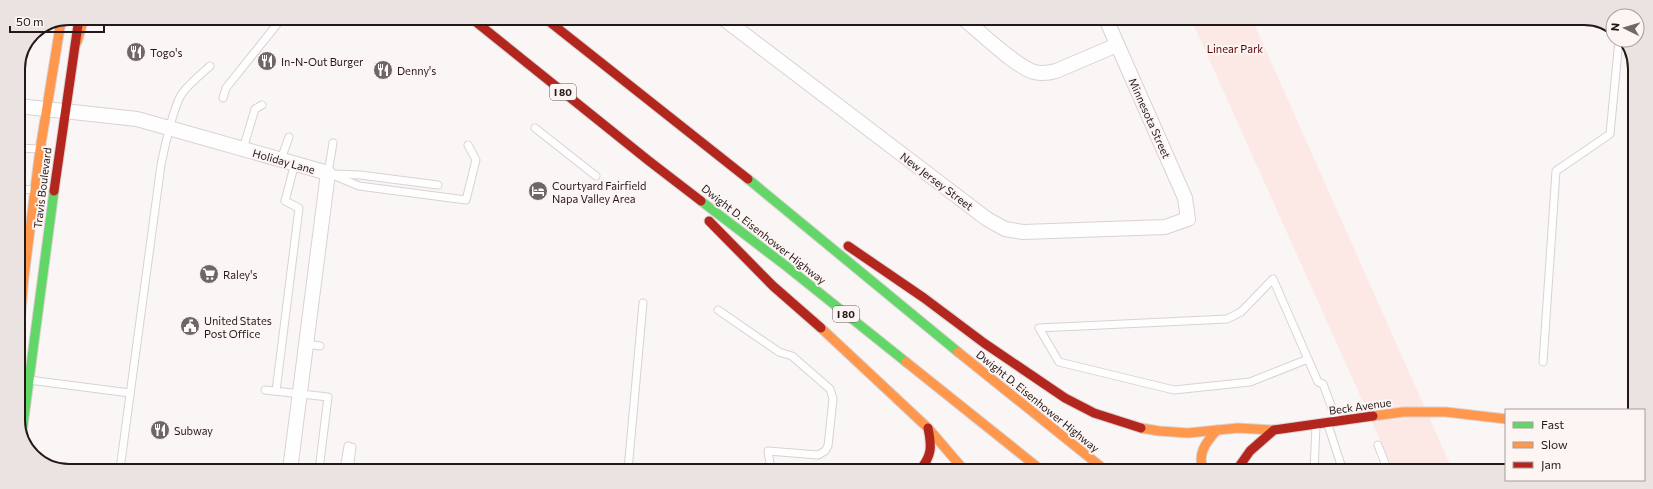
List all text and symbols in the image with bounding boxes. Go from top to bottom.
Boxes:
scale bar [10,8,104,34]
north arrow [1605,8,1645,48]
text: 50 m [16,14,44,28]
text: N [1608,22,1621,32]
restaurant icon: Togo's [125,41,147,63]
park label: Linear Park [1207,42,1263,55]
place label: Togo's [150,46,182,59]
restaurant icon: In-N-Out Burger [256,50,278,72]
place label: In-N-Out Burger [281,55,364,68]
restaurant icon: Denny's [372,59,394,81]
place label: Denny's [397,64,436,77]
street label: Minnesota Street [1126,76,1174,161]
road number: I 80 [550,84,576,100]
street label: Holiday Lane [251,146,317,176]
street label: Travis Boulevard [31,147,53,229]
street label: New Jersey Street [897,149,976,214]
place label: Courtyard Fairfield Napa Valley Area [552,179,646,205]
hotel icon: Courtyard Fairfield Napa Valley Area [527,180,549,202]
street label: Dwight D. Eisenhower Highway [699,181,829,287]
supermarket icon: Raley's [198,263,220,285]
place label: Raley's [223,268,257,281]
road number: I 80 [833,306,859,322]
place label: United States Post Office [204,314,272,340]
public building icon: United States Post Office [179,315,201,337]
street label: Dwight D. Eisenhower Highway [974,347,1102,455]
street label: Beck Avenue [1328,395,1392,417]
legend [1505,409,1645,481]
text: Fast [1541,417,1564,431]
restaurant icon: Subway [149,419,171,441]
place label: Subway [174,424,213,437]
text: Slow [1541,437,1568,451]
text: Jam [1541,457,1561,472]

